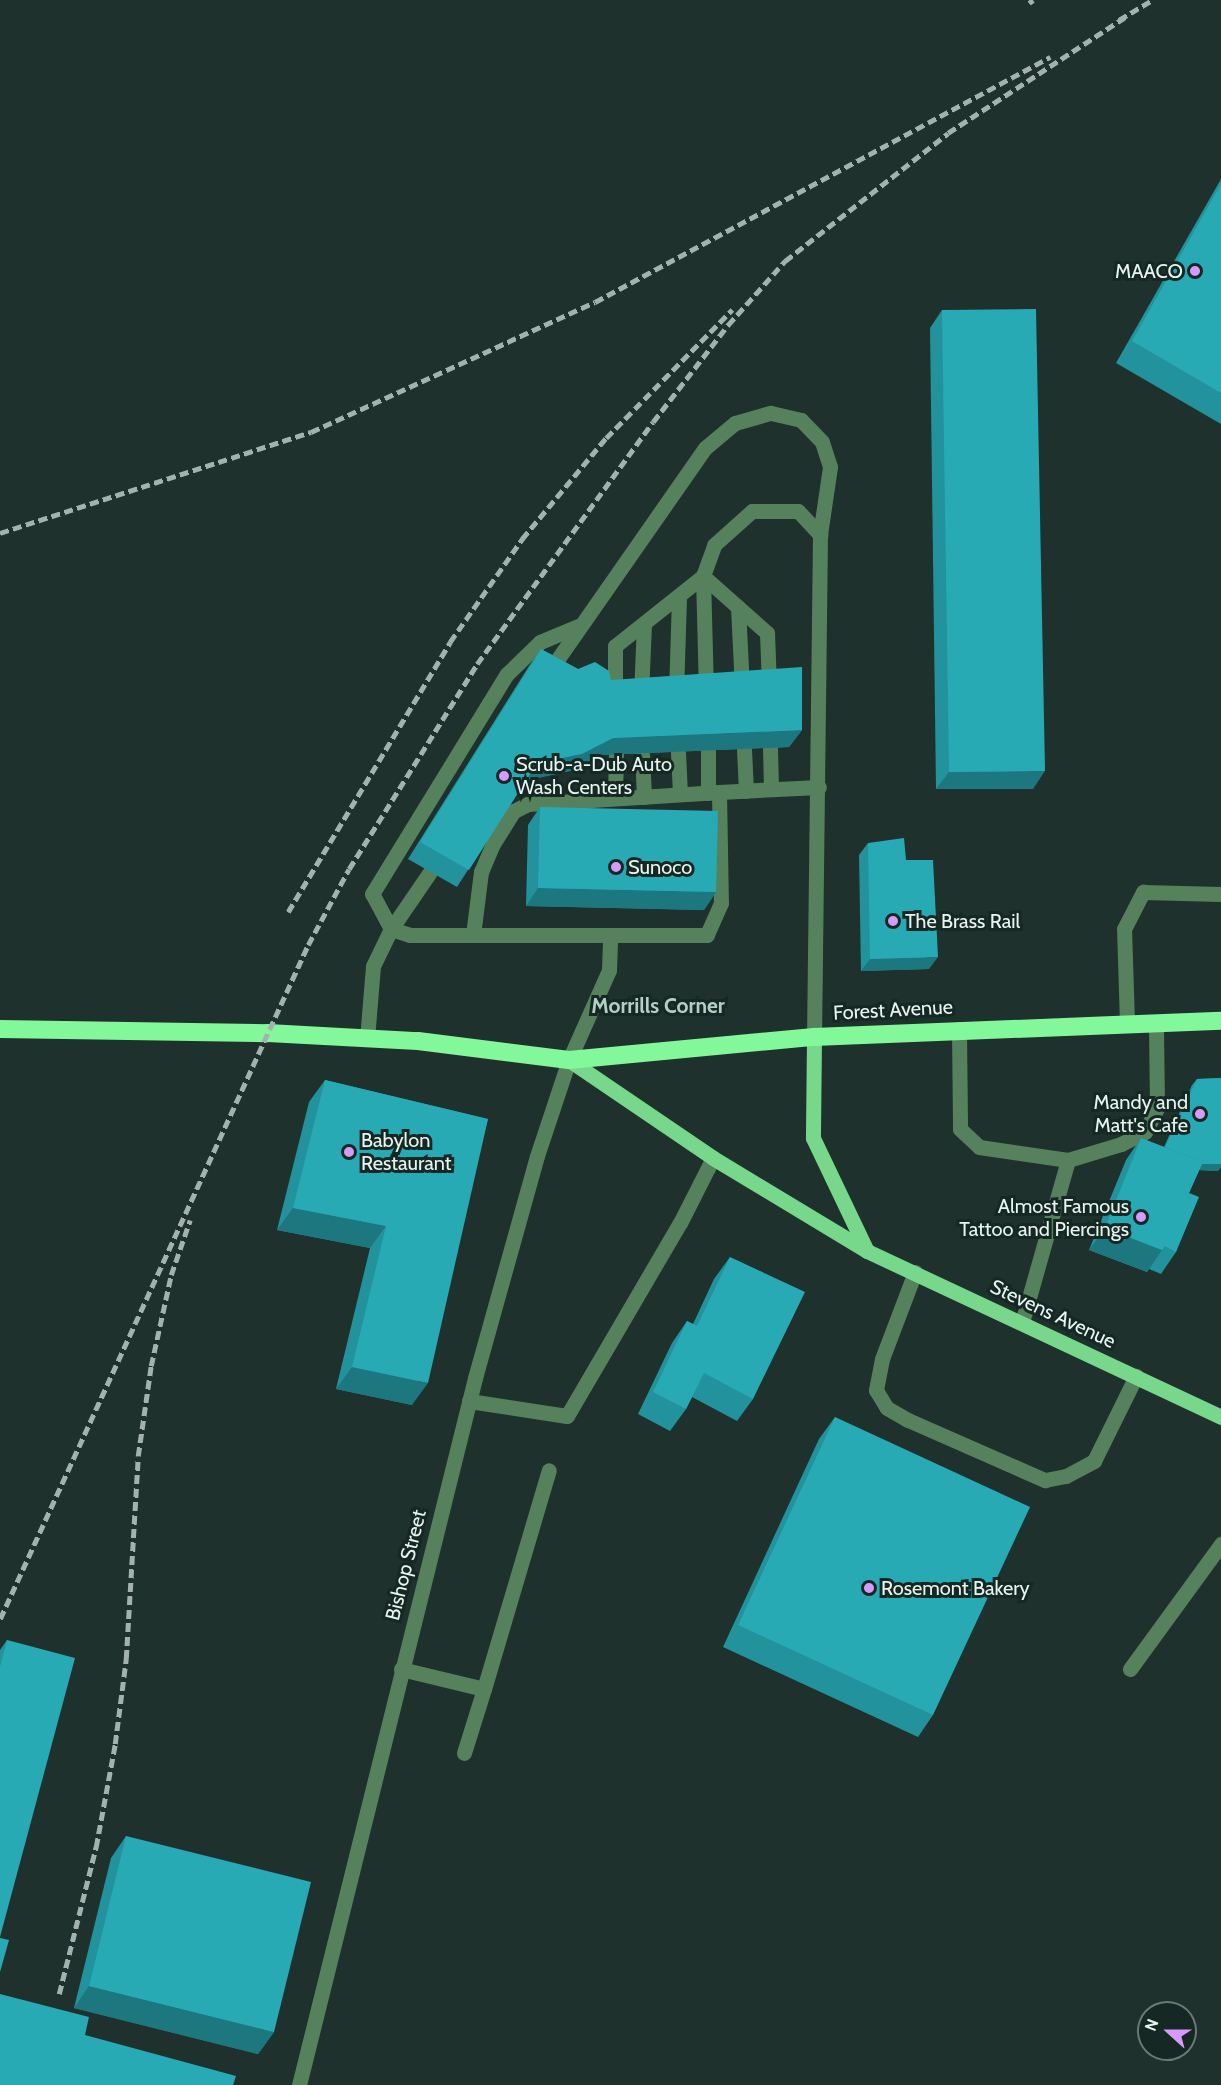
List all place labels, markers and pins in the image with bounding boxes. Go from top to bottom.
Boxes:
place label: MAACO [1115,259,1183,283]
marker: MAACO [1188,264,1202,278]
place label: Scrub-a-Dub Auto Wash Centers [516,752,672,799]
marker: Scrub-a-Dub Auto Wash Centers [497,769,511,783]
place label: Sunoco [628,855,692,879]
marker: Sunoco [609,860,623,874]
place label: The Brass Rail [905,909,1020,933]
marker: The Brass Rail [886,914,900,928]
place label: Mandy and Matt's Cafe [1094,1090,1188,1137]
marker: Mandy and Matt's Cafe [1193,1107,1207,1121]
place label: Babylon Restaurant [361,1128,452,1175]
marker: Babylon Restaurant [342,1145,356,1159]
place label: Almost Famous Tattoo and Piercings [959,1194,1129,1241]
marker: Almost Famous Tattoo and Piercings [1134,1210,1148,1224]
place label: Rosemont Bakery [881,1576,1030,1600]
marker: Rosemont Bakery [862,1581,876,1595]

